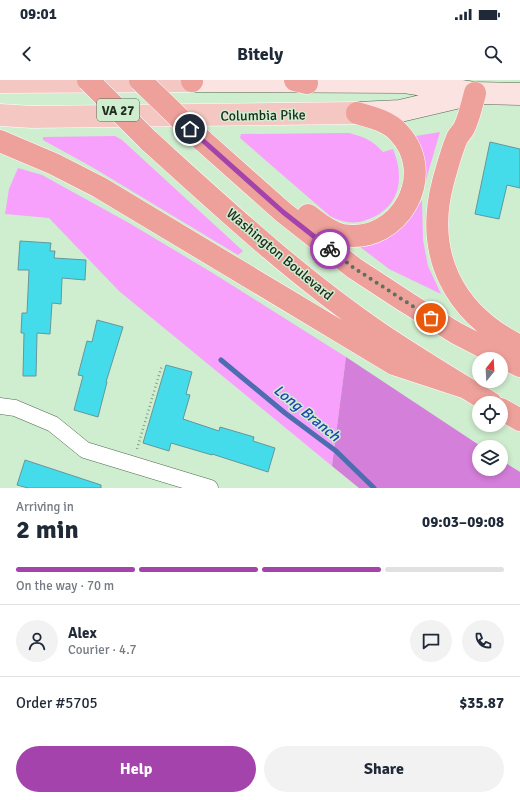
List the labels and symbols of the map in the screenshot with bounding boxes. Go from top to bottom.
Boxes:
road number: VA 27 [97,99,139,121]
street label: Columbia Pike [220,106,306,125]
pin [173,112,207,146]
street label: Washington Boulevard [223,205,336,304]
courier [310,229,350,269]
pin [414,301,448,335]
north arrow [472,352,508,388]
water label: Long Branch [270,381,344,446]

